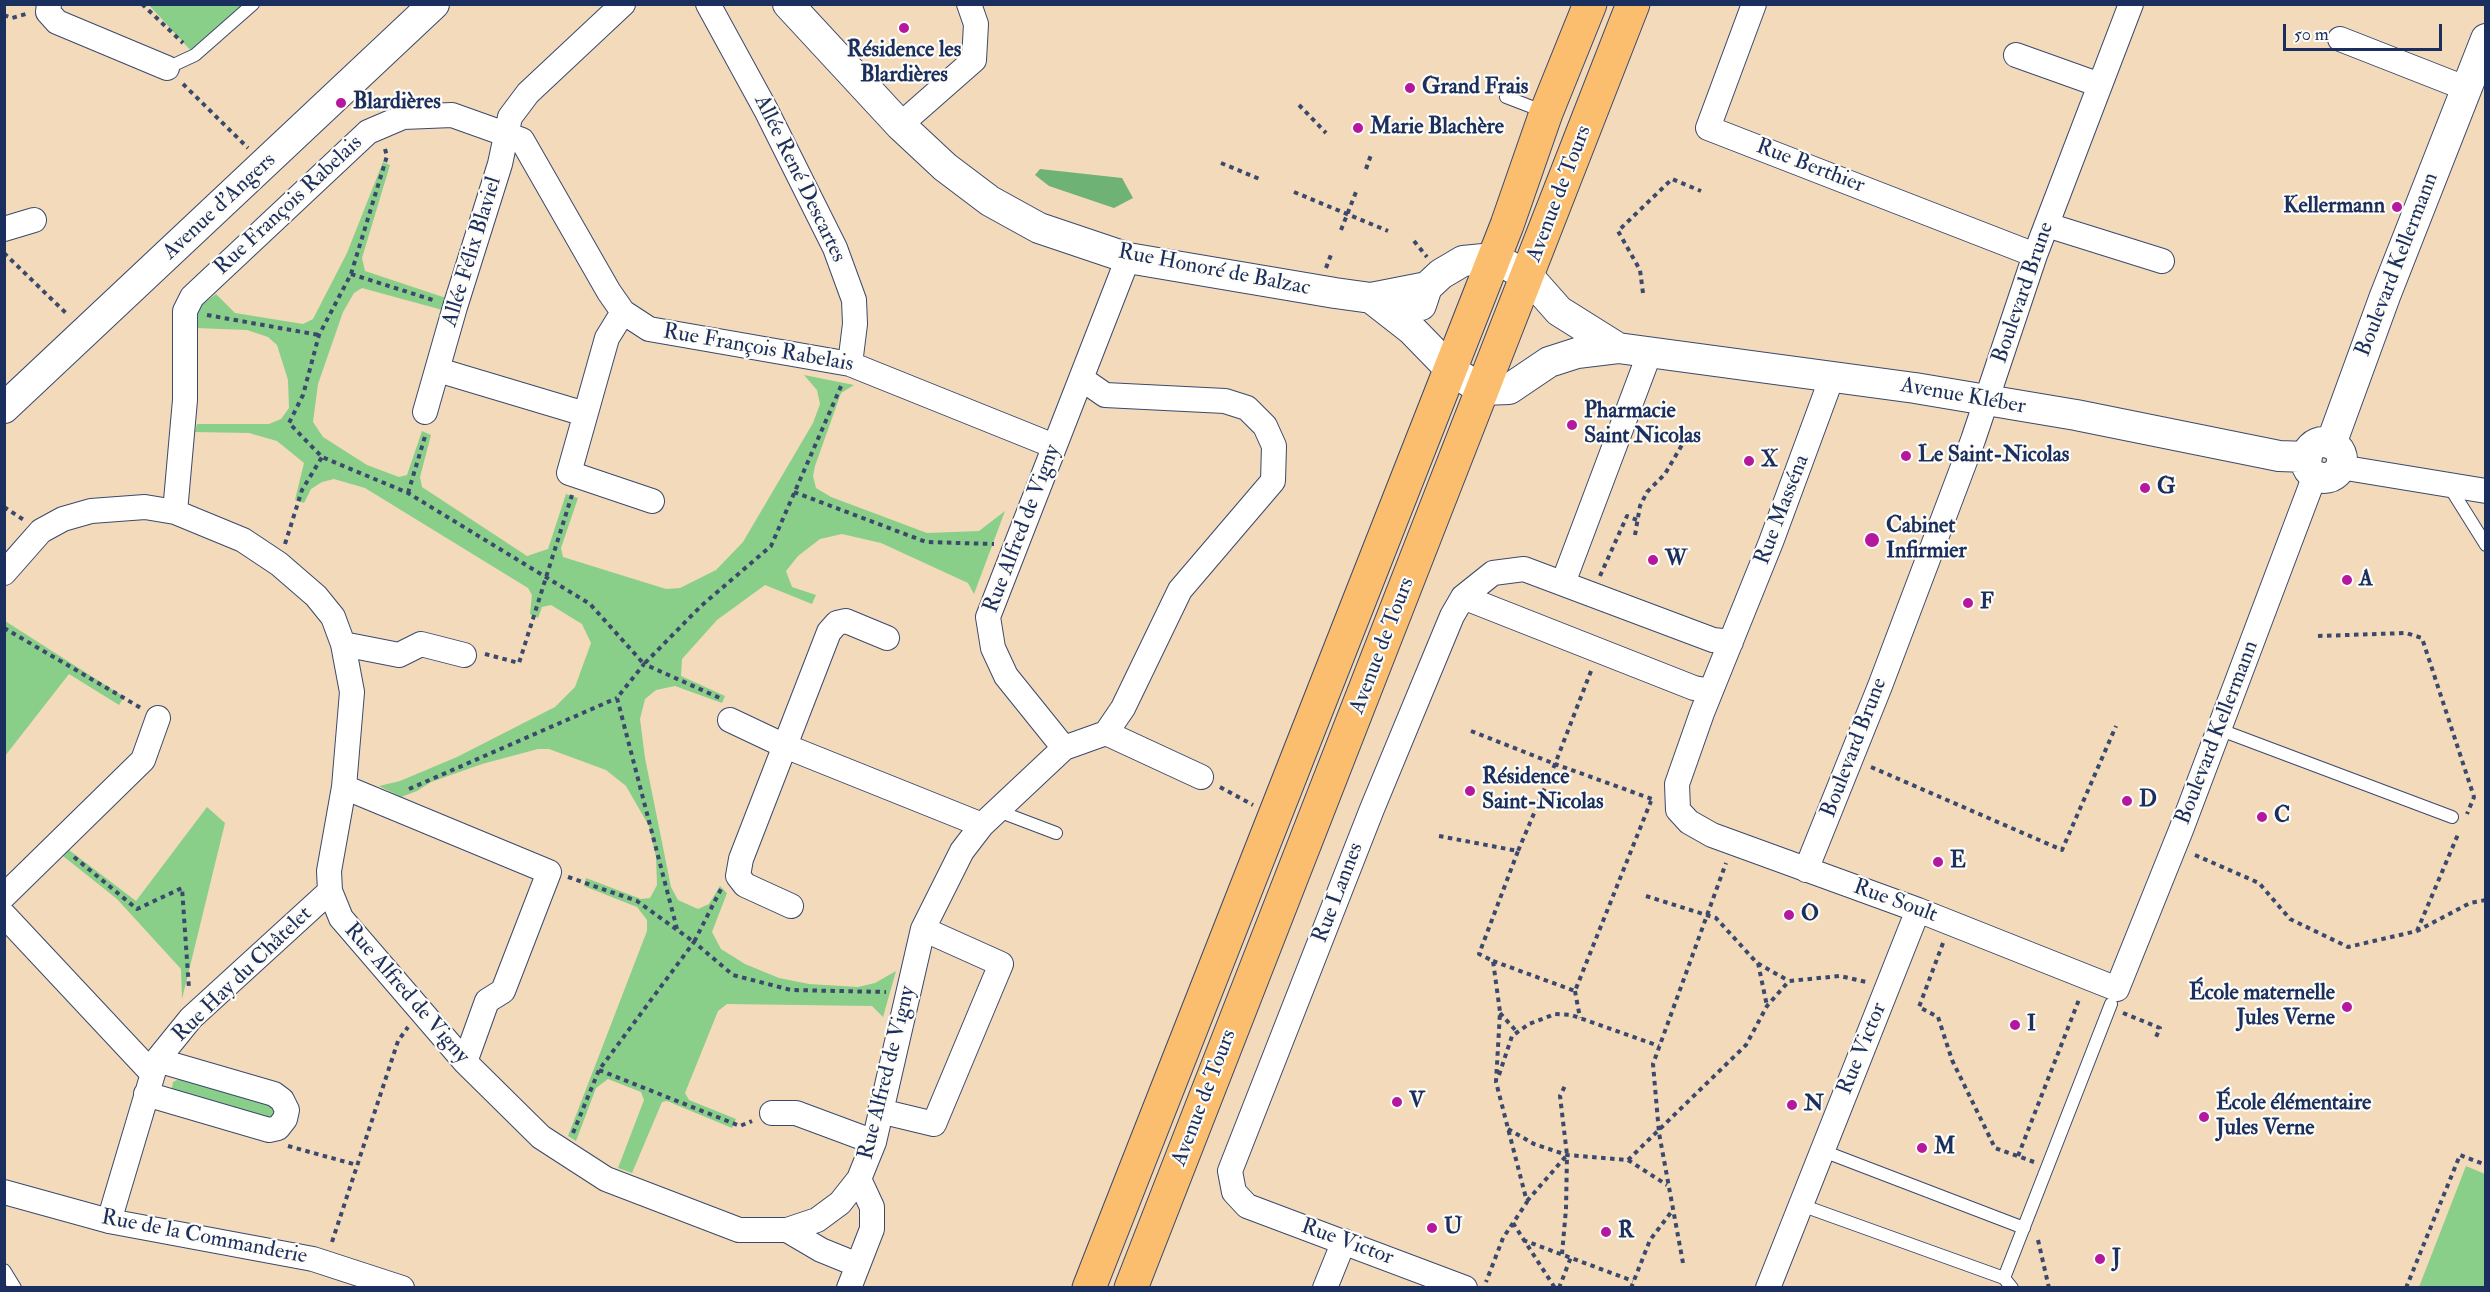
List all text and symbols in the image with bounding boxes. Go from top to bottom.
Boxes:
scale bar [2286,12,2445,50]
marker: Résidence les Blardières [897,21,911,35]
text: 50 m [2294,23,2329,46]
place label: Résidence les Blardières [847,38,961,90]
place label: Grand Frais [1422,75,1528,101]
marker: Grand Frais [1403,81,1417,95]
place label: Blardières [353,90,441,116]
street label: Allée René Descartes [747,91,851,267]
marker: Blardières [334,96,348,110]
place label: Marie Blachère [1370,115,1504,141]
marker: Marie Blachère [1351,121,1365,135]
street label: Avenue de Tours [1522,122,1598,266]
street label: Rue François Rabelais [210,131,368,281]
street label: Rue Berthier [1752,134,1868,200]
street label: Avenue d'Angers [158,148,282,266]
street label: Boulevard Kellermann [2351,169,2445,361]
street label: Allée Félix Blaviel [438,174,508,330]
place label: Kellermann [2283,194,2385,220]
marker: Kellermann [2390,200,2404,214]
street label: Boulevard Brune [1988,219,2060,367]
street label: Rue Honoré de Balzac [1116,239,1312,303]
street label: Rue François Rabelais [661,319,855,379]
street label: Avenue Kléber [1898,373,2028,421]
place label: Pharmacie Saint Nicolas [1584,399,1701,451]
marker: Pharmacie Saint Nicolas [1565,418,1579,432]
street label: Rue Alfred de Vigny [979,441,1067,617]
place label: Le Saint-Nicolas [1918,443,2069,469]
place label: X [1761,448,1778,474]
marker: Le Saint-Nicolas [1899,449,1913,463]
street label: Rue Masséna [1750,451,1816,569]
marker: X [1742,454,1756,468]
place label: G [2157,475,2175,501]
marker: G [2138,481,2152,495]
place label: Cabinet Infirmier [1886,514,1967,566]
marker: Cabinet Infirmier [1863,531,1881,549]
place label: W [1665,547,1687,573]
marker: W [1646,553,1660,567]
place label: A [2359,567,2373,593]
marker: A [2340,573,2354,587]
street label: Avenue de Tours [1345,574,1421,718]
place label: F [1980,590,1994,616]
marker: F [1961,596,1975,610]
street label: Boulevard Kellermann [2171,637,2265,829]
street label: Boulevard Brune [1816,674,1894,822]
place label: Résidence Saint-Nicolas [1482,765,1604,816]
marker: Résidence Saint-Nicolas [1463,784,1477,798]
place label: D [2139,788,2157,814]
marker: D [2120,794,2134,808]
place label: C [2274,804,2290,830]
marker: C [2255,810,2269,824]
street label: Rue Lannes [1308,839,1370,947]
place label: E [1950,849,1966,875]
marker: E [1931,855,1945,869]
street label: Rue Soult [1849,875,1941,929]
street label: Rue Hay du Châtelet [168,902,318,1048]
place label: O [1801,902,1819,928]
marker: O [1782,908,1796,922]
street label: Rue Alfred de Vigny [338,918,474,1070]
place label: École maternelle Jules Verne [2189,981,2335,1032]
street label: Rue Alfred de Vigny [854,984,922,1162]
street label: Rue Victor [1833,999,1893,1099]
marker: École maternelle Jules Verne [2340,1000,2354,1014]
place label: I [2027,1012,2036,1038]
marker: I [2008,1018,2022,1032]
street label: Avenue de Tours [1167,1026,1243,1170]
place label: V [1409,1089,1424,1115]
place label: École élémentaire Jules Verne [2216,1091,2371,1142]
place label: N [1804,1092,1824,1118]
marker: V [1390,1095,1404,1109]
marker: N [1785,1098,1799,1112]
marker: École élémentaire Jules Verne [2197,1110,2211,1124]
place label: M [1934,1135,1955,1161]
marker: M [1915,1141,1929,1155]
street label: Rue de la Commanderie [99,1205,309,1271]
street label: Rue Victor [1297,1214,1397,1272]
place label: U [1444,1215,1462,1241]
place label: R [1618,1219,1634,1245]
marker: U [1425,1221,1439,1235]
marker: R [1599,1225,1613,1239]
place label: J [2112,1246,2121,1272]
marker: J [2093,1252,2107,1266]

